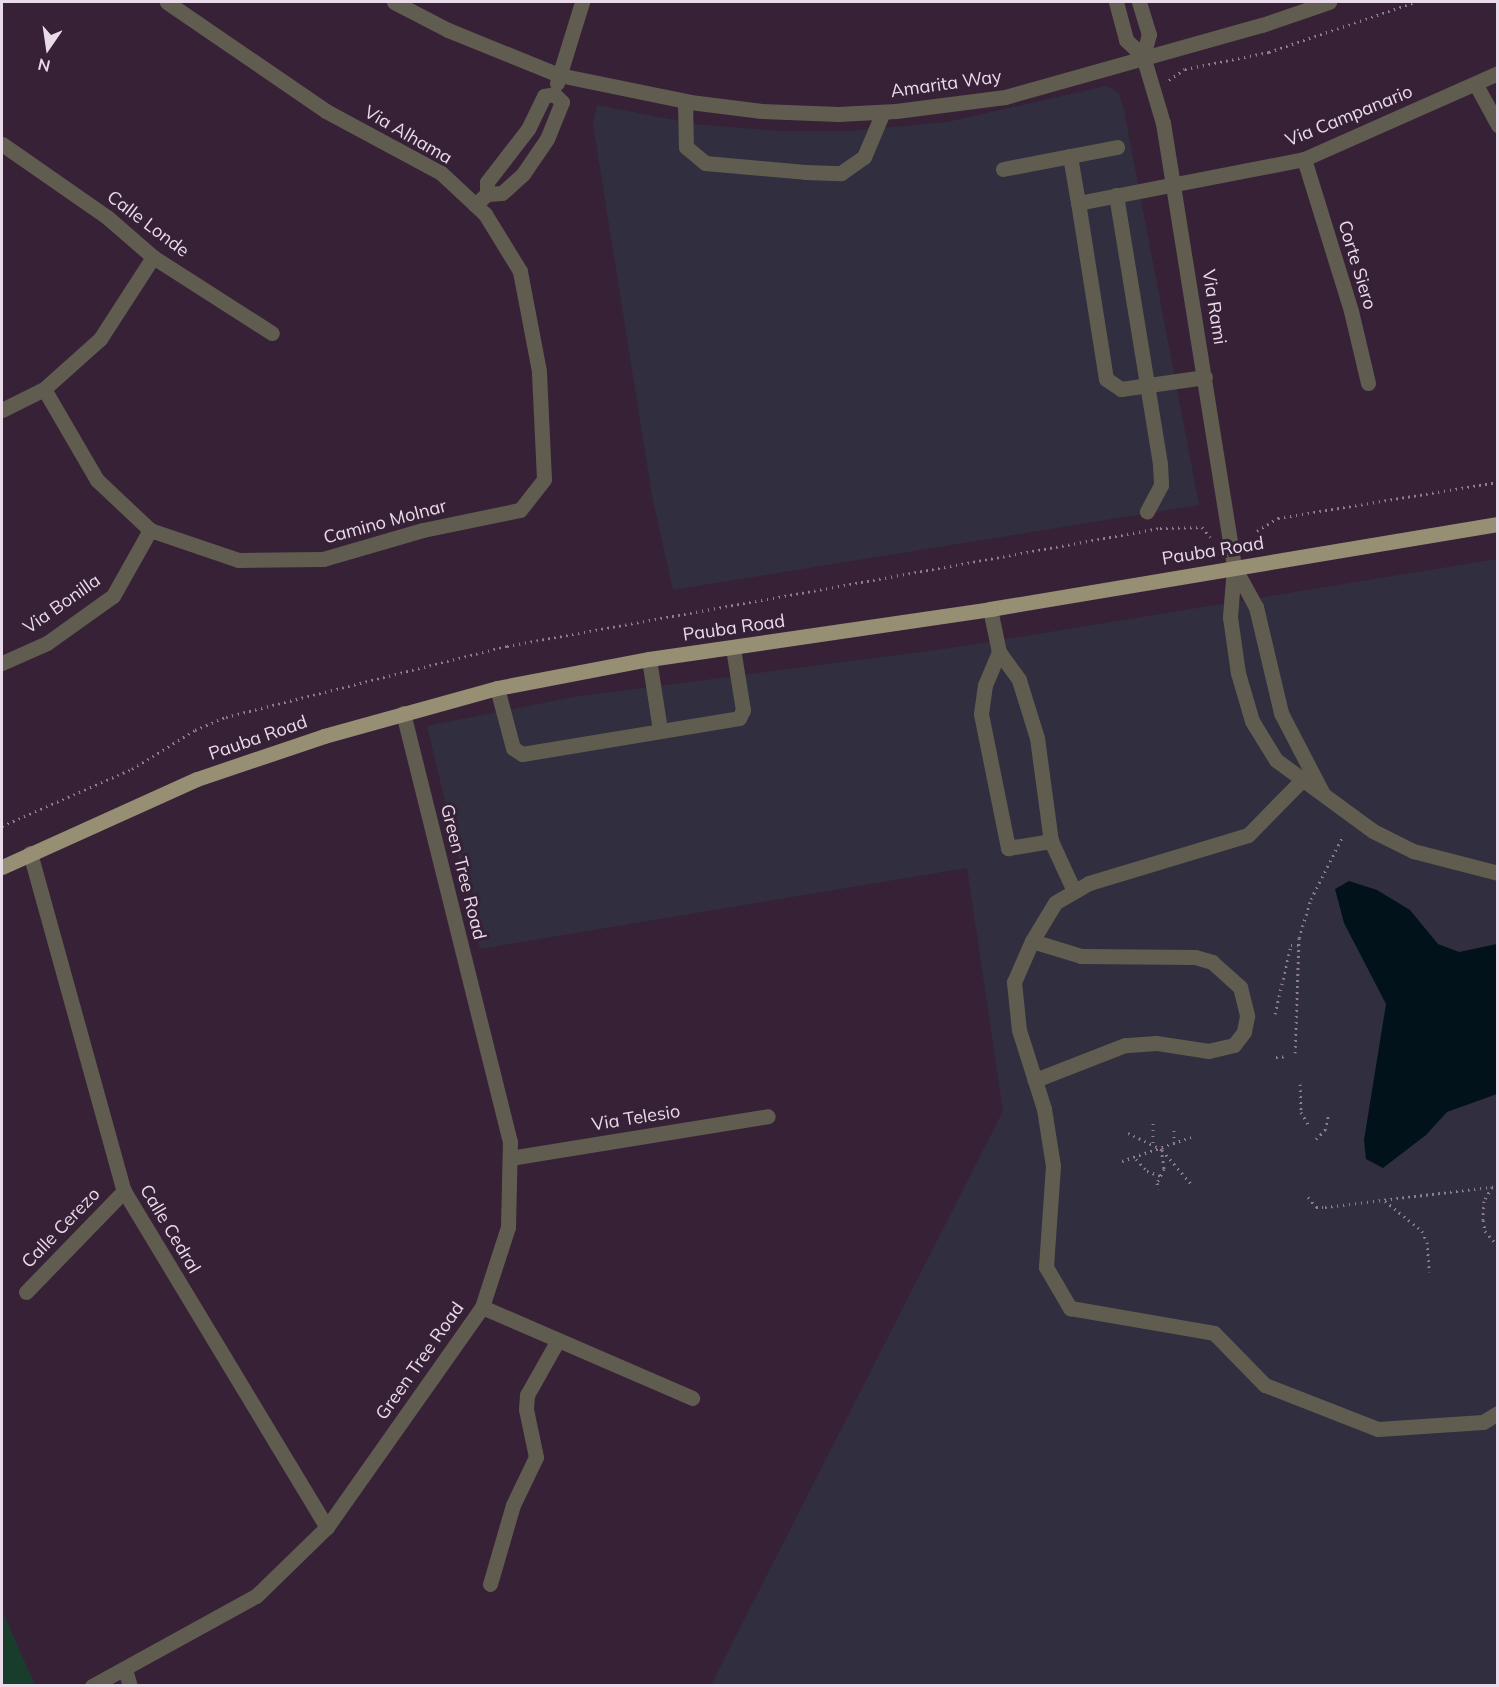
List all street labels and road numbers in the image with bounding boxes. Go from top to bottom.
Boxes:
street label: Amarita Way [889,66,1003,102]
street label: Via Campanario [1282,81,1416,151]
street label: Via Alhama [360,101,456,169]
street label: Calle Londe [103,186,193,262]
street label: Corte Siero [1333,218,1381,312]
street label: Via Rami [1197,268,1231,346]
street label: Camino Molnar [321,495,449,549]
street label: Pauba Road [1160,532,1266,570]
street label: Via Bonilla [19,570,105,638]
street label: Pauba Road [682,610,786,646]
street label: Pauba Road [206,711,310,765]
street label: Green Tree Road [436,802,490,942]
street label: Via Telesio [590,1100,682,1136]
street label: Calle Cedral [135,1181,205,1277]
street label: Calle Cerezo [17,1183,105,1273]
street label: Green Tree Road [371,1298,469,1424]

